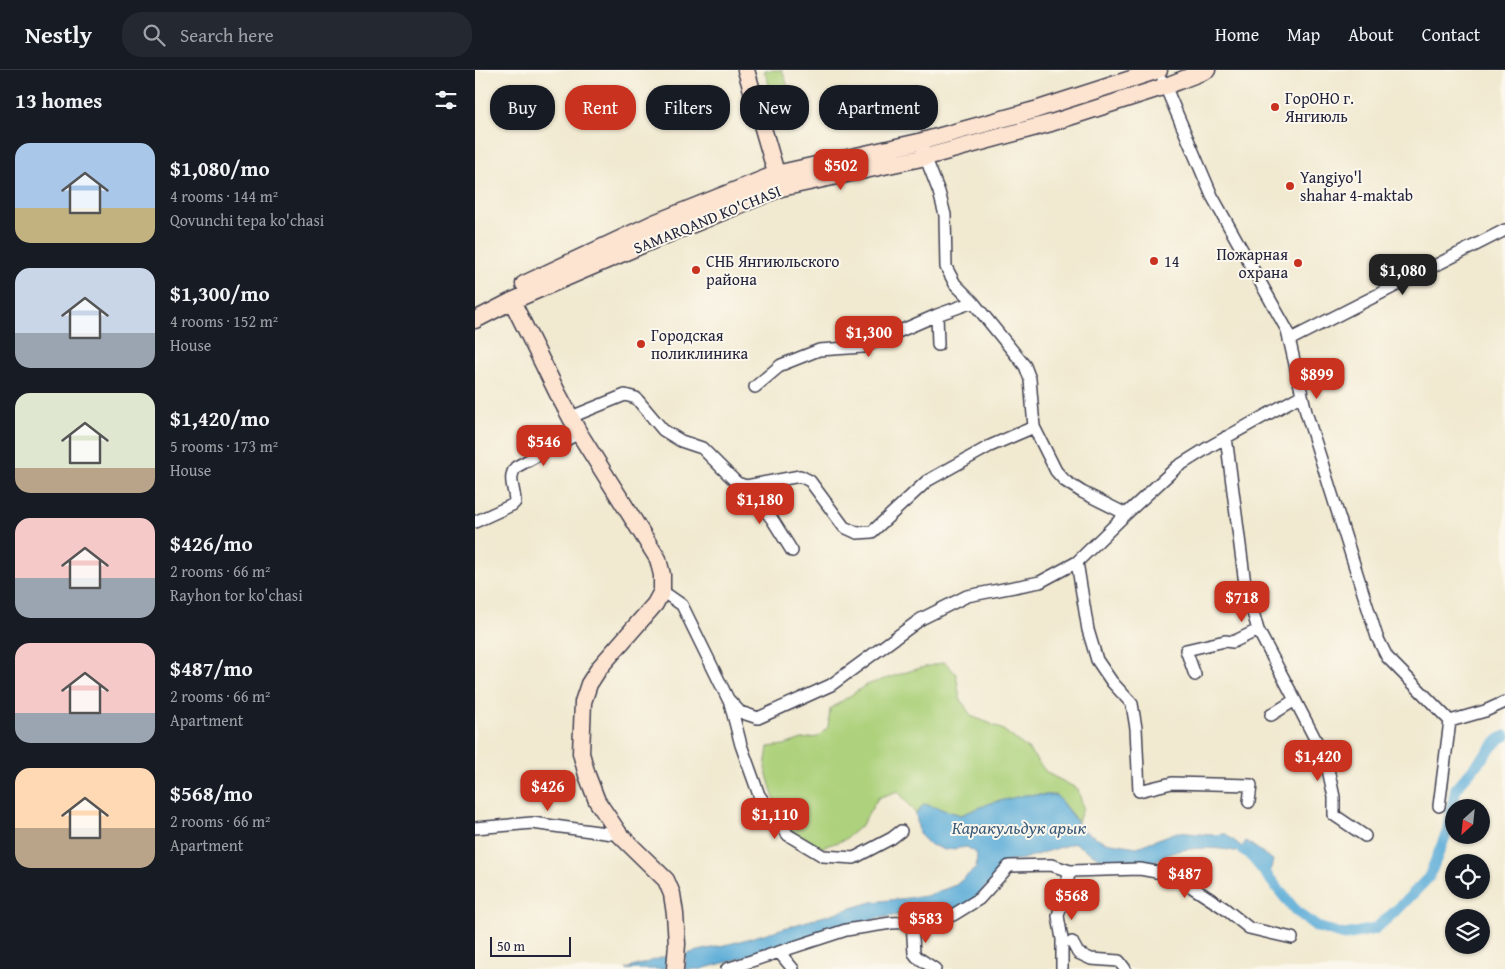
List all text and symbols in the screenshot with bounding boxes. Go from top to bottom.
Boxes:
search box [122,12,472,57]
text: Nestly [25,17,92,52]
icon: search [140,21,168,49]
text: Search here [180,21,274,49]
text: Home [1215,21,1259,48]
text: Map [1287,21,1320,48]
text: About [1348,21,1394,48]
text: Contact [1422,21,1480,48]
text: 13 homes [15,85,102,116]
chip: Buy [490,85,555,130]
chip: Rent [565,85,636,130]
chip: Filters [646,85,730,130]
chip: New [740,85,809,130]
chip: Apartment [819,85,938,130]
icon: filters [432,86,460,114]
place label: ГорОНО г. Янгиюль [1284,86,1354,128]
marker: ГорОНО г. Янгиюль [1269,101,1281,113]
pin: $502 [811,148,871,191]
text: $1,080/mo [170,153,270,184]
text: $502 [824,153,858,177]
icon: home [55,163,115,223]
place label: Yangiyo'l shahar 4-maktab [1300,165,1413,207]
street label: SAMARQAND KO'CHASI [630,178,784,260]
marker: Yangiyo'l shahar 4-maktab [1284,180,1296,192]
text: 4 rooms · 144 m² [170,184,278,208]
text: Qovunchi tepa ko'chasi [170,208,324,232]
place label: Пожарная охрана [1217,242,1288,284]
place label: СНБ Янгиюльского района [706,249,839,291]
place label: 14 [1164,249,1180,273]
pin: $1,080 [1362,254,1444,296]
marker: 14 [1148,255,1160,267]
marker: Пожарная охрана [1292,257,1304,269]
text: $1,080 [1380,258,1426,282]
marker: СНБ Янгиюльского района [690,264,702,276]
text: $1,300/mo [170,278,270,309]
icon: home [55,288,115,348]
text: 4 rooms · 152 m² [170,309,278,333]
pin: $1,300 [828,316,910,358]
text: $1,300 [846,320,892,344]
place label: Городская поликлиника [651,323,748,365]
text: House [170,333,211,357]
marker: Городская поликлиника [635,338,647,350]
pin: $899 [1287,358,1347,400]
text: $899 [1300,362,1334,386]
text: $1,420/mo [170,403,270,434]
icon: home [55,413,115,473]
pin: $546 [514,424,574,467]
text: $546 [527,429,561,453]
text: 5 rooms · 173 m² [170,434,278,458]
text: House [170,458,211,482]
pin: $1,180 [719,482,801,525]
text: $1,180 [737,487,783,511]
text: $426/mo [170,528,253,559]
icon: home [55,538,115,598]
text: 2 rooms · 66 m² [170,559,270,583]
pin: $718 [1212,580,1272,623]
text: Rayhon tor ko'chasi [170,583,303,607]
text: $718 [1225,585,1259,609]
text: $487/mo [170,653,253,684]
icon: home [55,663,115,723]
text: 2 rooms · 66 m² [170,684,270,708]
text: Apartment [170,708,243,732]
pin: $1,420 [1277,740,1359,782]
text: $1,420 [1295,744,1341,768]
pin: $426 [518,770,578,812]
text: $426 [531,774,565,798]
text: $568/mo [170,778,253,809]
icon: home [55,788,115,848]
pin: $1,110 [734,798,816,840]
north arrow [1445,799,1490,844]
map controls [1445,799,1490,954]
text: $1,110 [752,802,798,826]
text: 2 rooms · 66 m² [170,809,270,833]
water label: Каракульдук арык [952,814,1086,841]
text: Apartment [170,833,243,857]
button: locate [1445,854,1490,899]
pin: $487 [1155,856,1215,899]
text: $487 [1168,861,1202,885]
pin: $568 [1042,878,1102,921]
text: $568 [1055,883,1089,907]
pin: $583 [896,902,956,944]
text: $583 [909,906,943,930]
button: layers [1445,909,1490,954]
scale bar [490,934,571,957]
text: 50 m [497,936,525,956]

